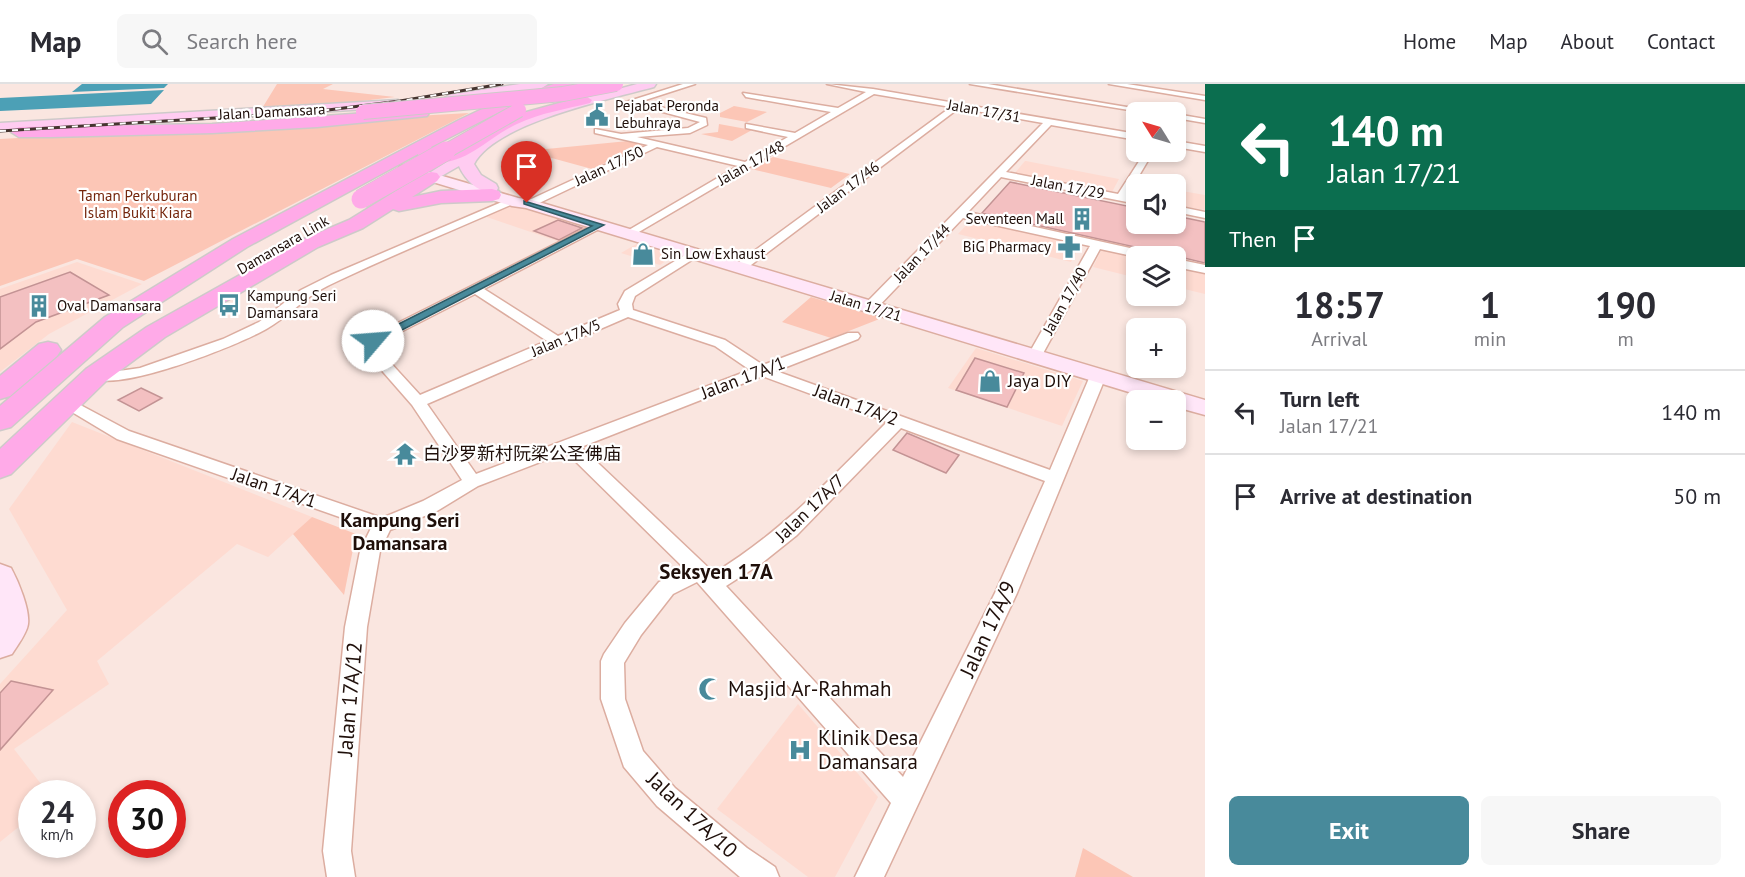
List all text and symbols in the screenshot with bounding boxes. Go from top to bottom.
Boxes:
search box [117,14,537,68]
text: Map [30,23,81,60]
icon: search [138,25,171,58]
text: Search here [186,27,297,55]
text: Home [1403,28,1456,55]
text: Map [1489,28,1528,55]
text: About [1561,28,1614,55]
text: Contact [1647,28,1715,55]
street label: Jalan 17/31 [945,95,1022,126]
place label: Pejabat Peronda Lebuhraya [615,96,719,132]
street label: Jalan Damansara [217,99,326,124]
public building icon: Pejabat Peronda Lebuhraya [584,102,610,128]
north arrow [1126,102,1186,162]
map controls [1126,102,1186,450]
text: 140 m [1328,103,1444,158]
icon: left [1229,108,1307,186]
street label: Jalan 17/48 [713,136,787,190]
pin [501,141,552,203]
street label: Jalan 17/50 [570,141,646,190]
icon: arrive [510,150,543,183]
text: Jalan 17/21 [1328,156,1461,190]
street label: Jalan 17/46 [812,157,883,217]
street label: Jalan 17/29 [1029,170,1106,203]
button: sound [1126,174,1186,234]
park label: Taman Perkuburan Islam Bukit Kiara [79,186,197,222]
building icon: Seventeen Mall [1069,206,1095,232]
place label: Seventeen Mall [966,209,1065,228]
street label: Damansara Link [234,210,333,278]
street label: Jalan 17/44 [888,219,954,287]
icon: arrive [1288,222,1321,255]
text: Then [1229,225,1276,253]
pharmacy icon: BiG Pharmacy [1056,234,1082,260]
place label: BiG Pharmacy [963,237,1051,256]
shop icon: Sin Low Exhaust [630,241,656,267]
place label: Sin Low Exhaust [661,244,766,263]
button: layers [1126,246,1186,306]
street label: Jalan 17/40 [1038,264,1091,339]
text: 18:57 [1294,281,1385,328]
text: 1 [1480,281,1500,328]
text: 190 [1595,281,1656,328]
street label: Jalan 17/21 [827,285,904,325]
place label: Kampung Seri Damansara [247,286,337,322]
bus stop icon: Kampung Seri Damansara [216,292,242,318]
building icon: Oval Damansara [26,293,52,319]
place label: Oval Damansara [57,296,161,315]
position arrow [341,309,405,373]
street label: Jalan 17A/5 [527,314,603,361]
button: + [1126,318,1186,378]
text: Arrival [1311,326,1367,352]
text: min [1474,326,1506,352]
text: m [1618,326,1634,352]
street label: Jalan 17A/1 [697,351,788,404]
shop icon: Jaya DIY [977,368,1003,394]
place label: Jaya DIY [1007,369,1071,392]
street label: Jalan 17A/2 [810,378,902,430]
text: Turn left [1280,385,1360,413]
button: − [1126,390,1186,450]
icon: left [1229,396,1262,429]
text: 140 m [1661,398,1721,426]
text: Jalan 17/21 [1280,413,1378,439]
temple icon: 白沙罗新村阮梁公圣佛庙 [392,441,418,467]
place label: 白沙罗新村阮梁公圣佛庙 [423,442,621,465]
street label: Jalan 17A/1 [228,462,320,513]
street label: Jalan 17A/7 [769,469,849,547]
icon: arrive [1229,480,1262,513]
text: Arrive at destination [1280,482,1472,510]
text: 50 m [1673,482,1721,510]
district label: Kampung Seri Damansara [340,507,460,556]
district label: Seksyen 17A [659,558,773,585]
street label: Jalan 17A/9 [953,576,1022,682]
street label: Jalan 17A/12 [331,641,368,758]
place label: Masjid Ar-Rahmah [728,675,891,702]
mosque icon: Masjid Ar-Rahmah [697,676,723,702]
place label: Klinik Desa Damansara [818,724,918,775]
hospital icon: Klinik Desa Damansara [787,737,813,763]
street label: Jalan 17A/10 [641,765,743,864]
speed limit sign: 30 [108,780,186,858]
text: 24 [40,792,74,831]
button: Exit [1229,796,1469,865]
button: Share [1481,796,1721,865]
text: km/h [41,825,73,844]

